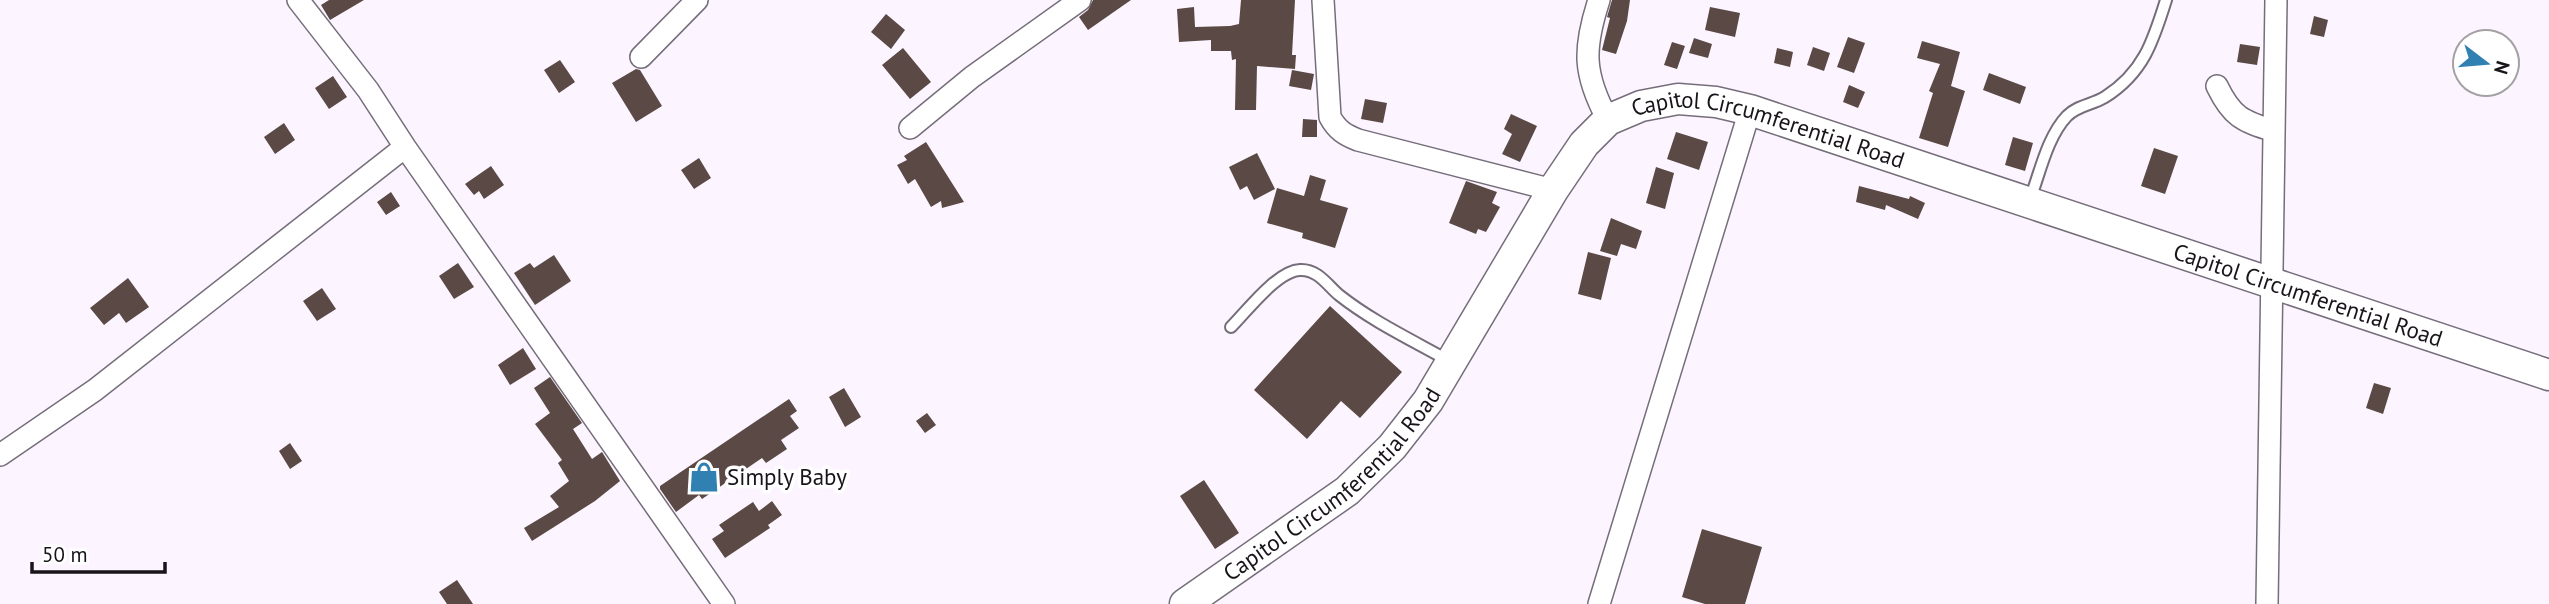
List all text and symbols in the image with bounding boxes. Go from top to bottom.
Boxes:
north arrow [2451,28,2521,98]
text: N [2489,58,2516,77]
street label: Capitol Circumferential Road [1626,84,1908,174]
street label: Capitol Circumferential Road [2170,236,2447,353]
street label: Capitol Circumferential Road [1217,382,1447,587]
shop icon: Simply Baby [687,460,721,494]
place label: Simply Baby [727,462,847,491]
scale bar [32,530,164,574]
text: 50 m [42,541,88,568]

